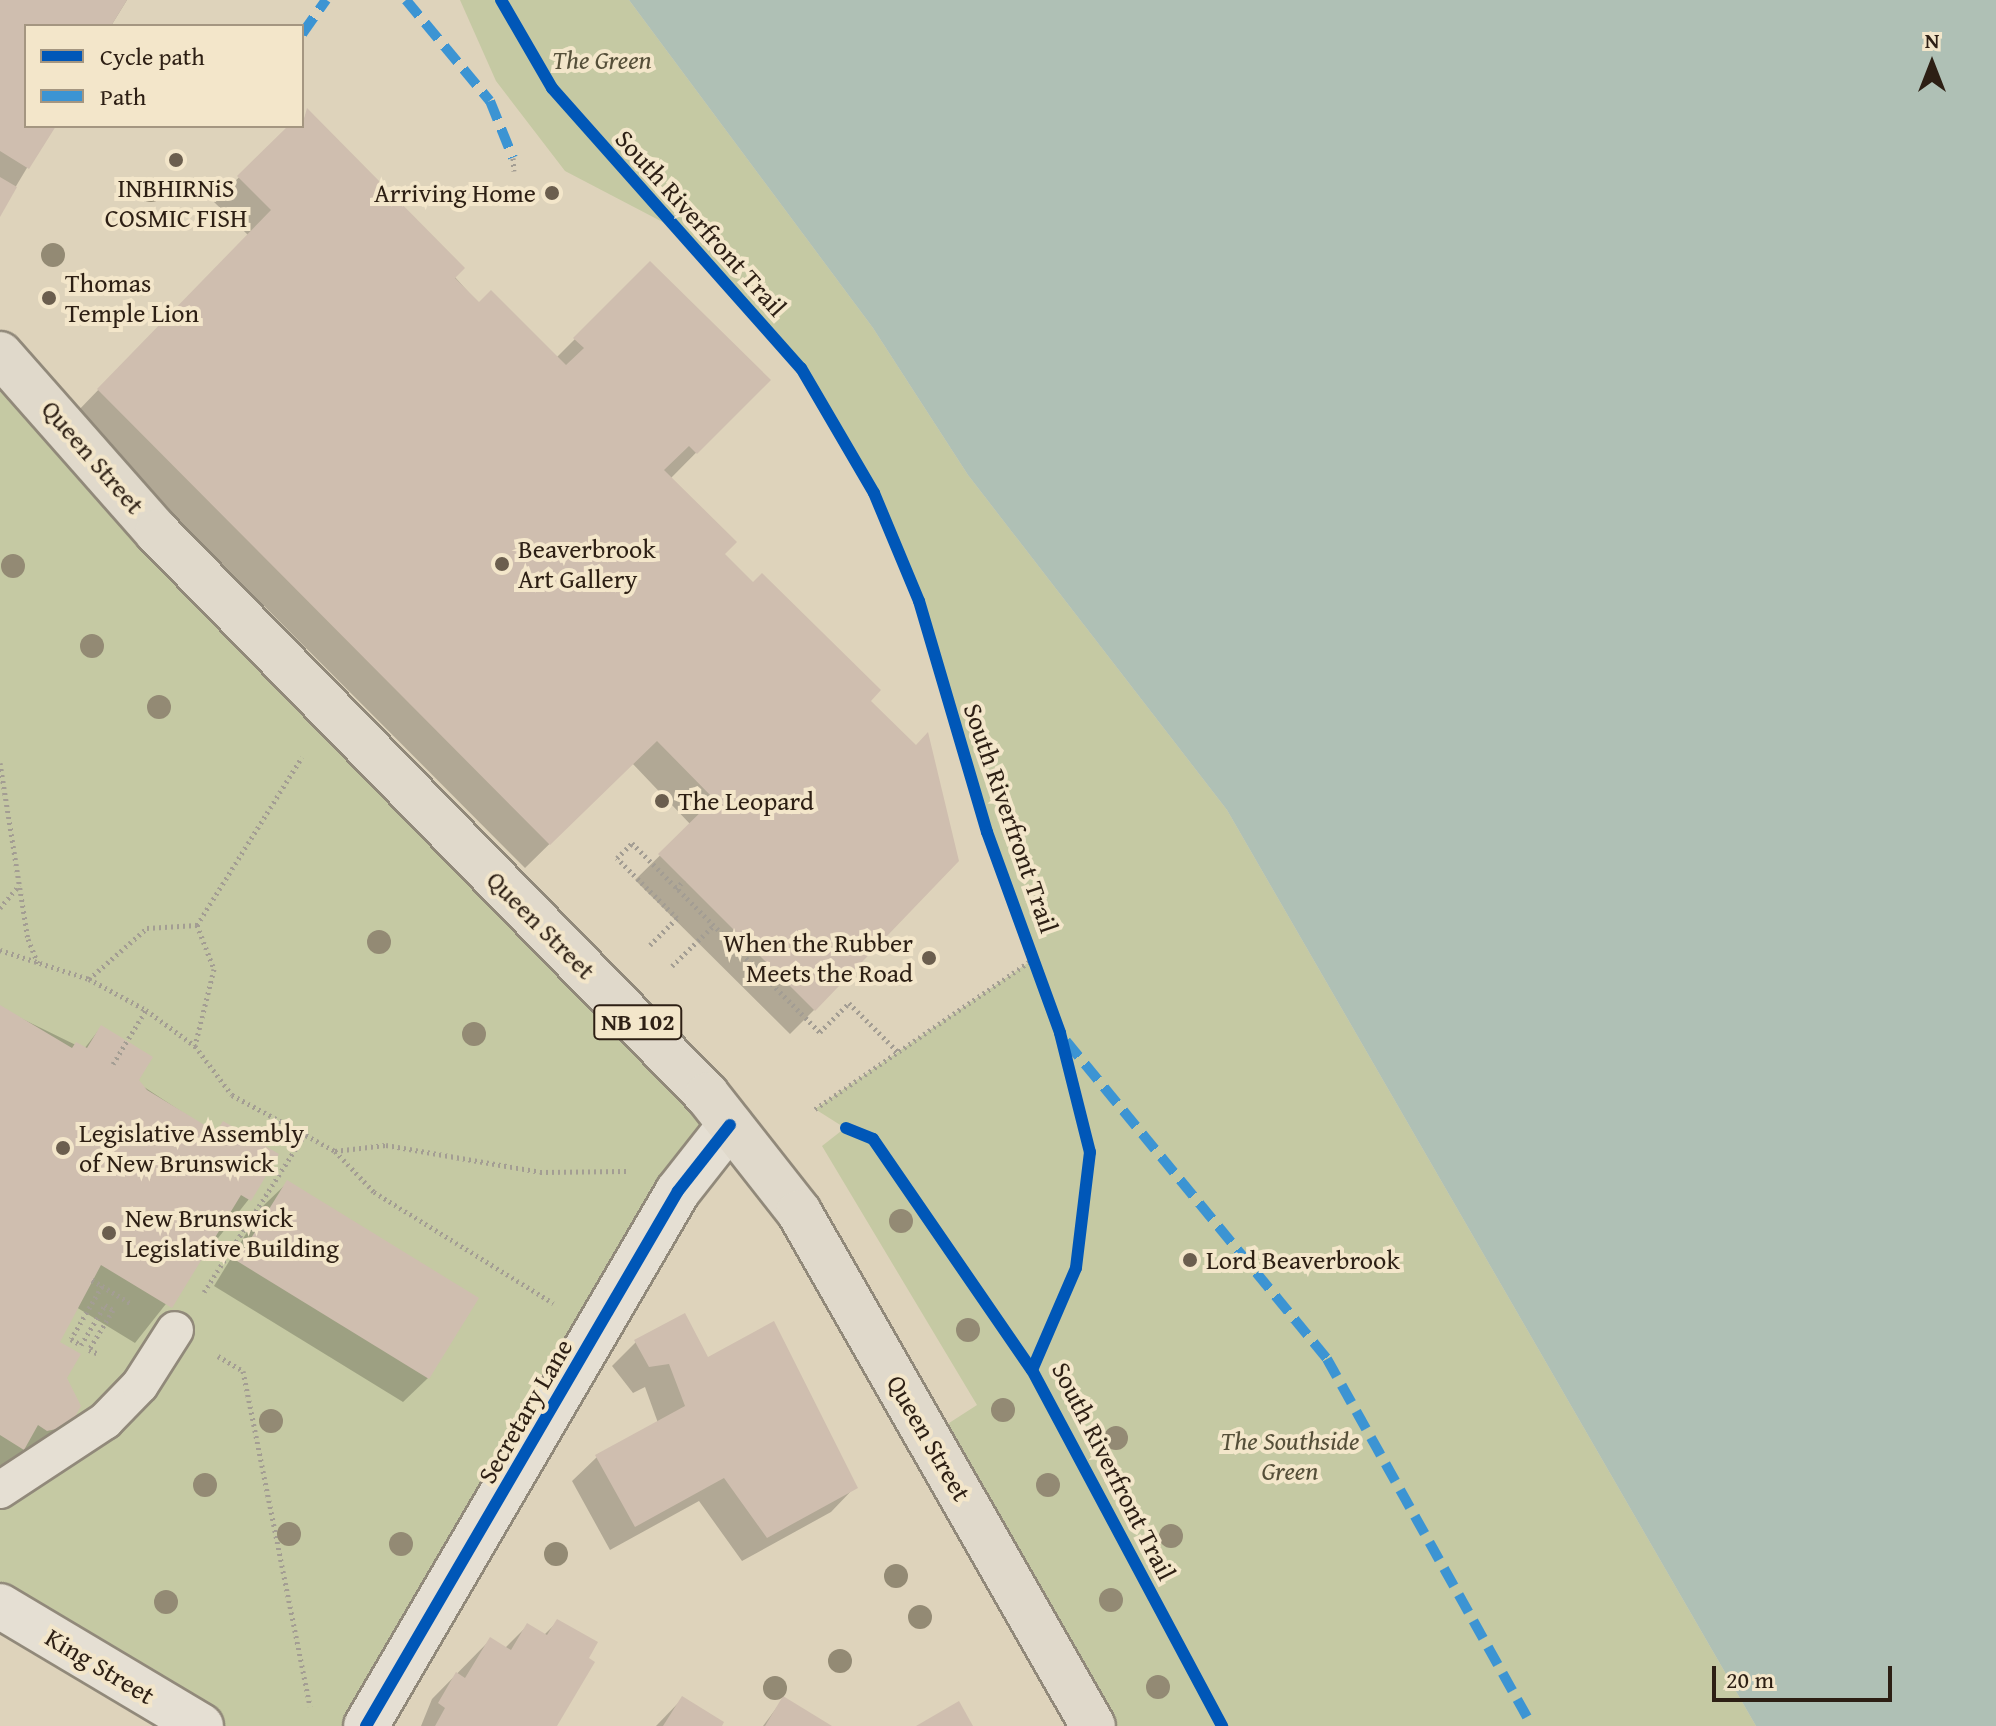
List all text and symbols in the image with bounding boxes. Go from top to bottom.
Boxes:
legend [24,24,304,128]
north arrow [1892,24,1972,104]
text: N [1925,24,1939,56]
text: Cycle path [100,39,205,74]
park label: The Green [552,44,652,76]
text: Path [100,79,146,114]
street label: South Riverfront Trail [609,123,793,323]
marker: INBHIRNiS COSMIC FISH [167,151,185,169]
place label: INBHIRNiS COSMIC FISH [105,172,247,234]
place label: Arriving Home [374,177,536,209]
marker: Arriving Home [543,184,561,202]
place label: Thomas Temple Lion [65,267,199,328]
marker: Thomas Temple Lion [40,289,58,307]
street label: Queen Street [35,394,151,520]
place label: Beaverbrook Art Gallery [518,533,656,594]
marker: Beaverbrook Art Gallery [493,555,511,573]
street label: South Riverfront Trail [957,699,1065,937]
place label: The Leopard [678,785,814,817]
marker: The Leopard [653,792,671,810]
street label: Queen Street [480,864,602,986]
place label: When the Rubber Meets the Road [723,927,913,988]
marker: When the Rubber Meets the Road [920,949,938,967]
road number: NB 102 [592,1002,684,1042]
place label: Legislative Assembly of New Brunswick [79,1117,304,1178]
marker: Legislative Assembly of New Brunswick [54,1139,72,1157]
place label: New Brunswick Legislative Building [125,1202,339,1264]
marker: New Brunswick Legislative Building [100,1224,118,1242]
place label: Lord Beaverbrook [1206,1244,1400,1276]
marker: Lord Beaverbrook [1181,1251,1199,1269]
street label: Secretary Lane [471,1333,579,1489]
street label: South Riverfront Trail [1046,1357,1182,1585]
street label: Queen Street [880,1369,978,1507]
park label: The Southside Green [1220,1425,1360,1486]
street label: King Street [40,1621,160,1711]
scale bar [1716,1650,1896,1700]
text: 20 m [1726,1662,1774,1697]

